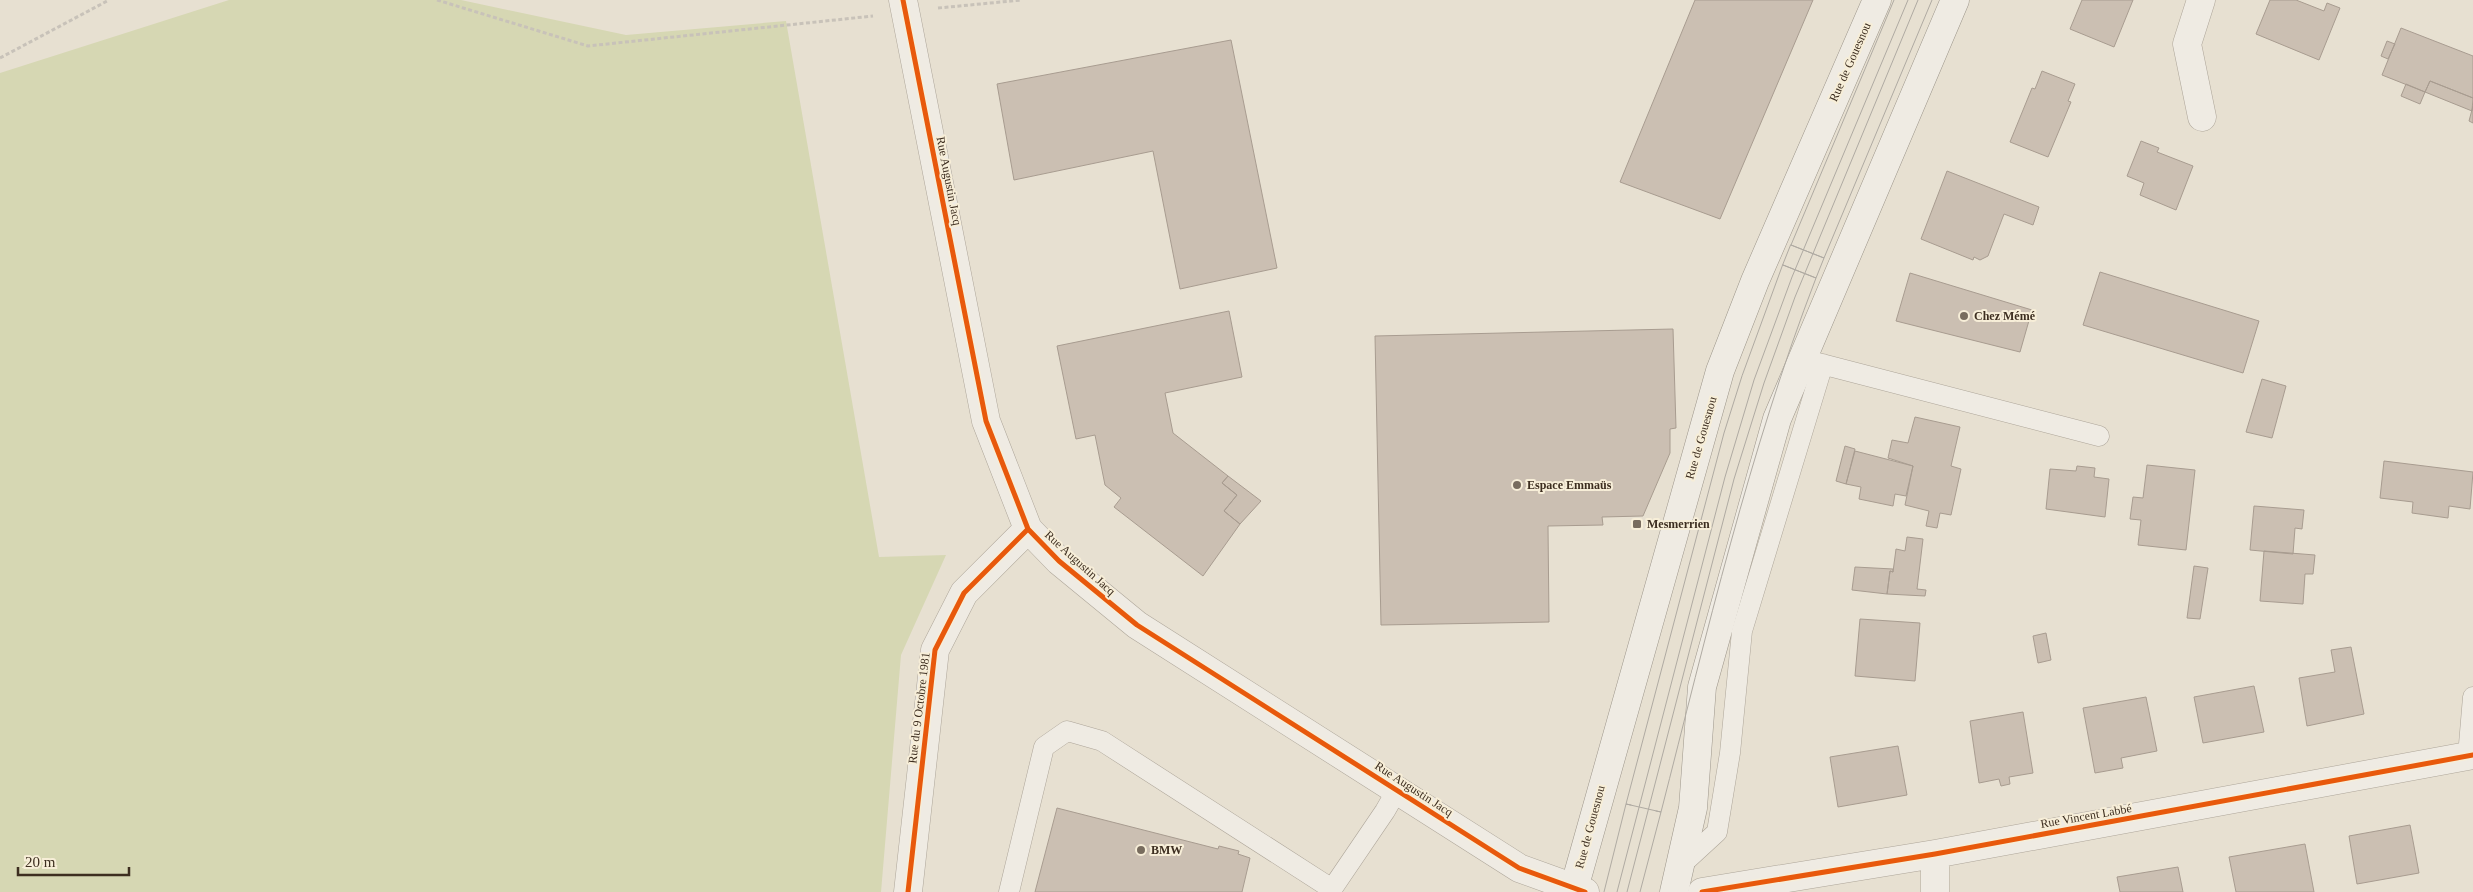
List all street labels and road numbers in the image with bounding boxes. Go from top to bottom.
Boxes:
street label: Rue de Gouesnou [1826,20,1874,104]
street label: Rue Augustin Jacq [934,135,964,227]
street label: Rue de Gouesnou [1683,395,1719,481]
street label: Rue Augustin Jacq [1042,528,1118,598]
street label: Rue du 9 Octobre 1981 [905,652,933,764]
street label: Rue Augustin Jacq [1372,759,1456,819]
street label: Rue de Gouesnou [1572,784,1608,870]
street label: Rue Vincent Labbé [2039,801,2133,831]

